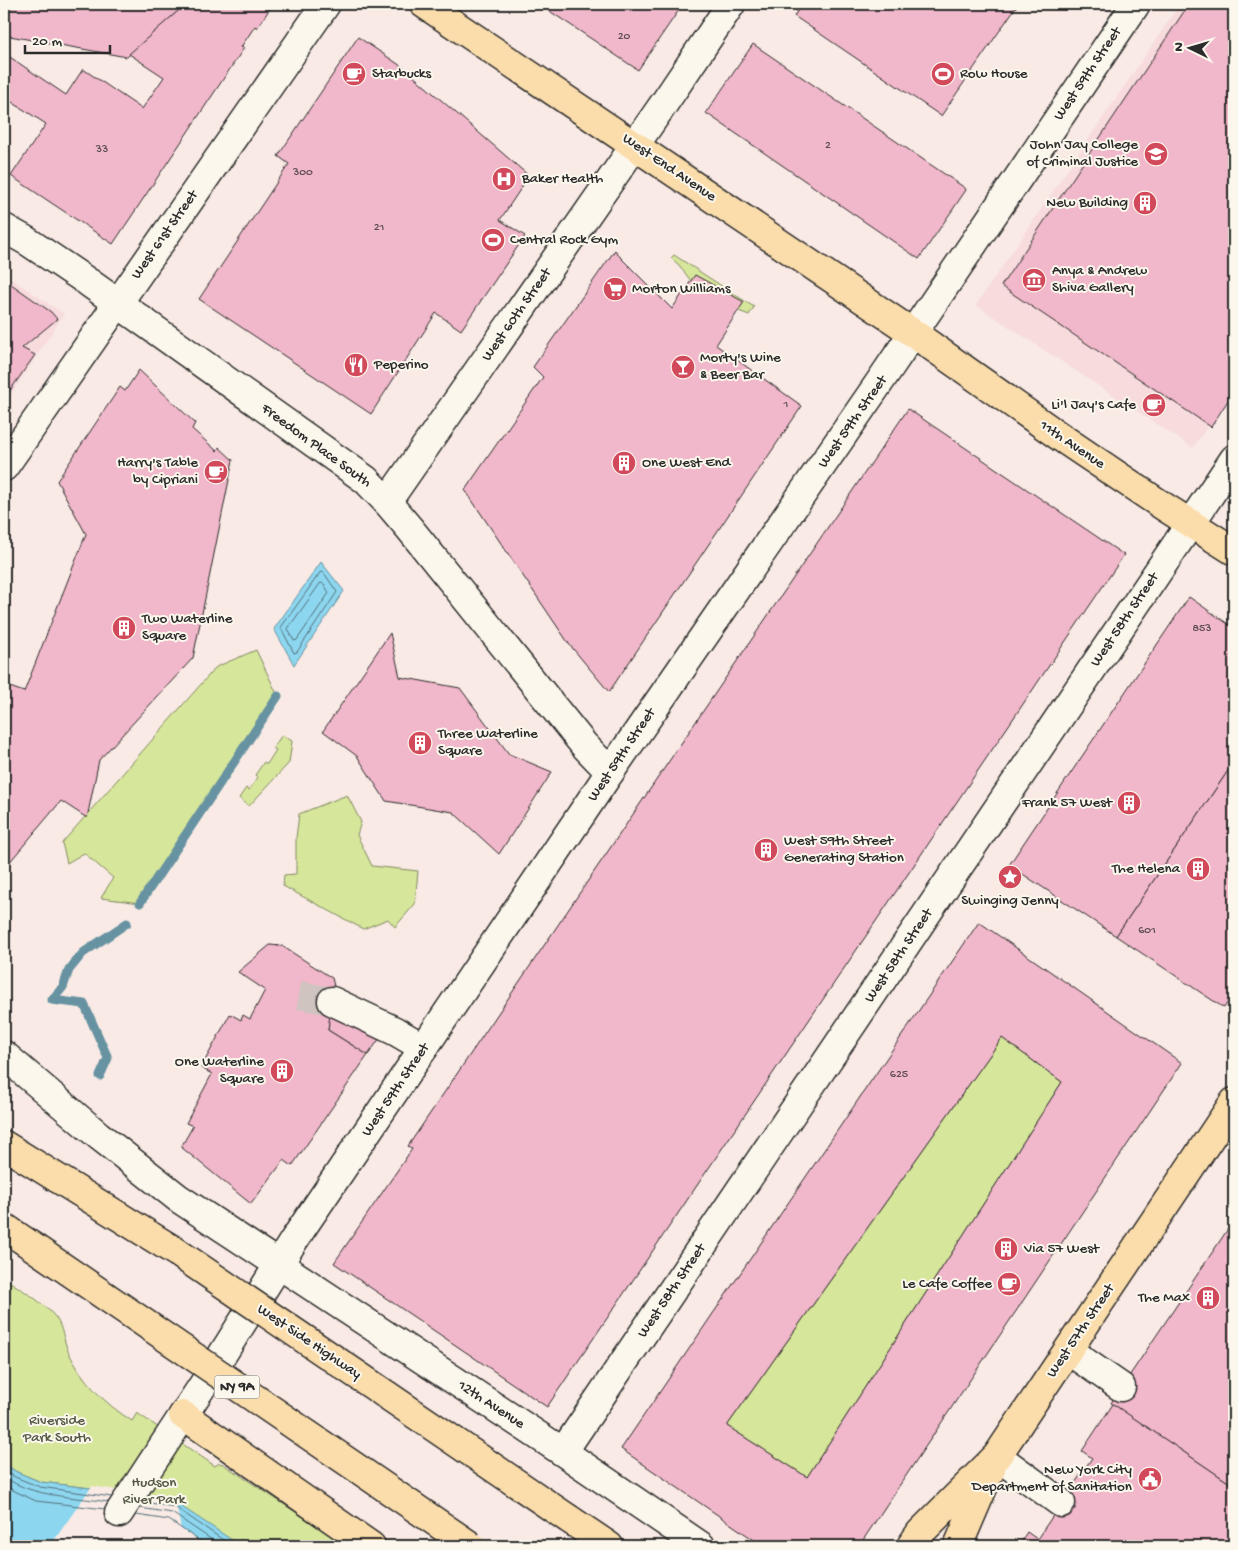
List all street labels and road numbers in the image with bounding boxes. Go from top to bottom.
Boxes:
street label: West 59th Street [1050,22,1127,124]
street label: West End Avenue [619,130,720,206]
street label: West 61st Street [128,185,203,283]
street label: West 60th Street [478,263,557,365]
street label: West 59th Street [814,371,893,472]
street label: Freedom Place South [257,399,374,492]
street label: 11th Avenue [1035,416,1108,474]
street label: West 58th Street [1087,568,1164,670]
street label: West 59th Street [584,703,661,805]
street label: West 58th Street [861,904,938,1006]
street label: West 59th Street [358,1038,435,1140]
street label: West 58th Street [634,1239,711,1341]
street label: West 57th Street [1043,1279,1120,1381]
street label: West Side Highway [254,1301,365,1384]
road number: NY 9A [214,1375,260,1398]
street label: 12th Avenue [453,1376,528,1433]

